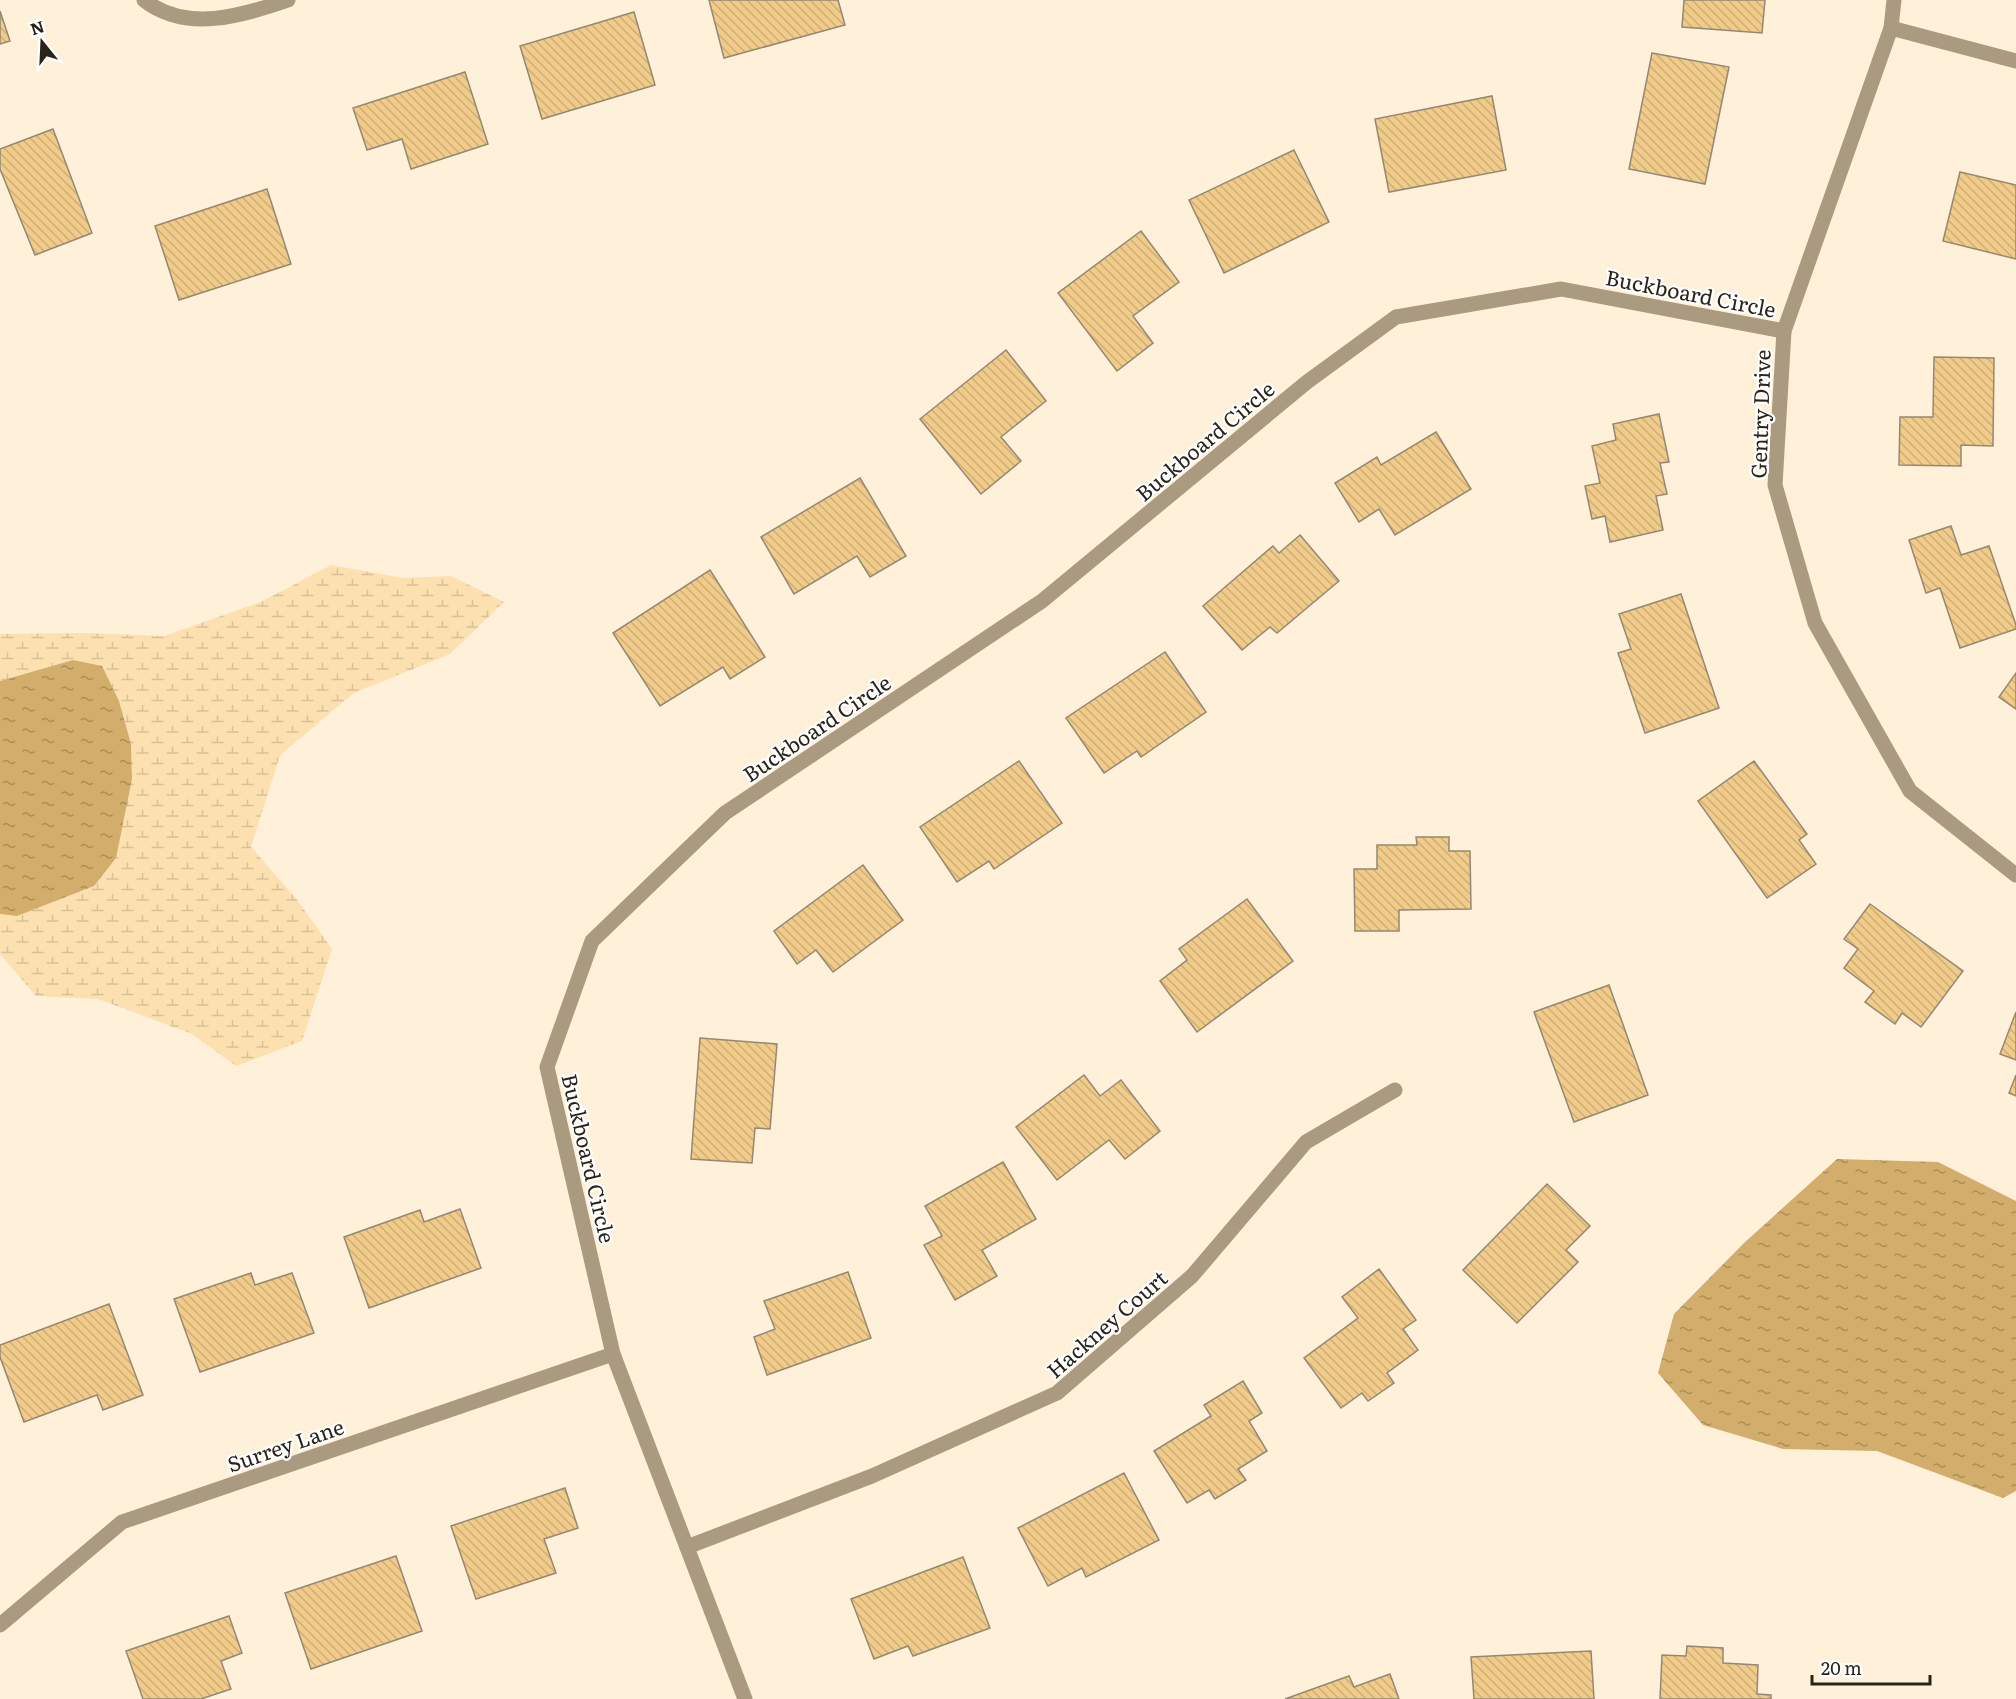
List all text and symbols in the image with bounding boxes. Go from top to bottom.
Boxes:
north arrow [12,12,72,72]
text: N [27,13,47,40]
street label: Buckboard Circle [1603,260,1779,324]
street label: Gentry Drive [1741,349,1777,479]
street label: Buckboard Circle [1128,373,1280,507]
street label: Buckboard Circle [736,666,896,788]
street label: Buckboard Circle [555,1070,625,1246]
street label: Hackney Court [1039,1261,1174,1384]
street label: Surrey Lane [223,1410,348,1478]
scale bar [1812,1648,1930,1686]
text: 20 m [1821,1654,1862,1681]

